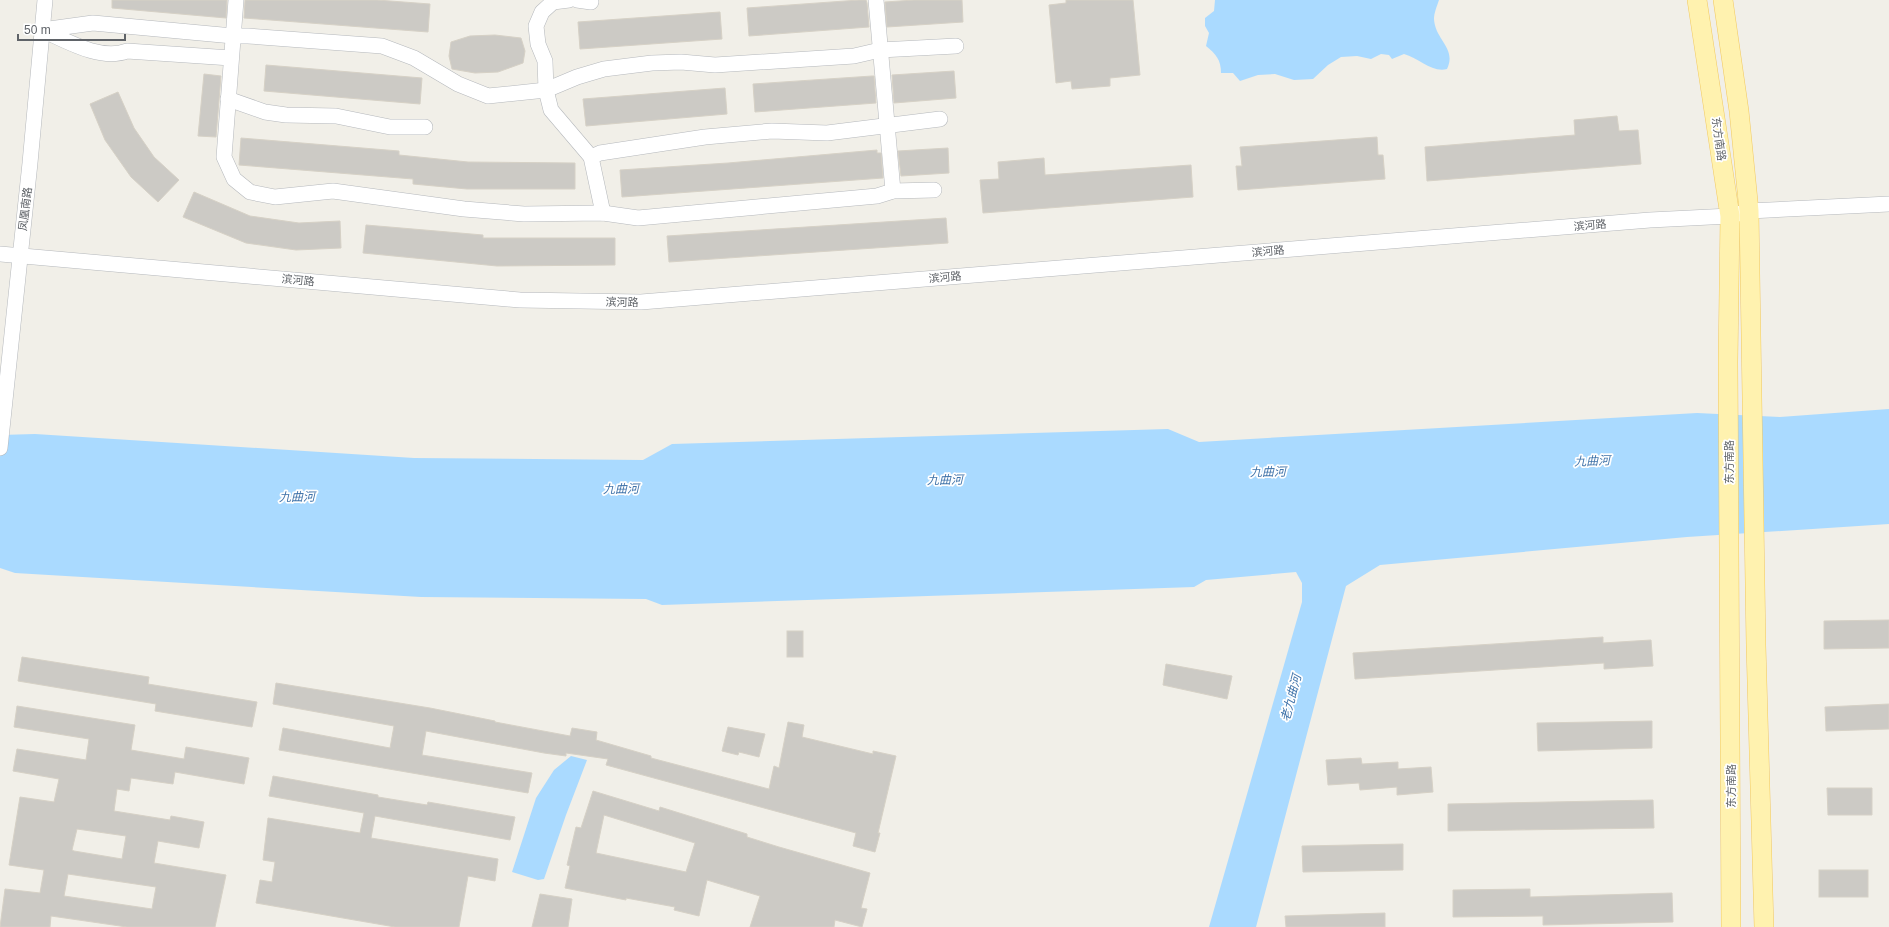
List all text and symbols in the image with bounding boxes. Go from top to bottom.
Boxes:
scale bar [18,16,125,42]
text: 50 m [24,23,51,37]
street label: 东方南路 [1710,116,1728,162]
street label: 凤凰南路 [16,186,34,232]
street label: 滨河路 [1573,218,1607,232]
street label: 滨河路 [1251,244,1285,258]
street label: 滨河路 [928,270,962,284]
street label: 滨河路 [281,273,315,287]
street label: 滨河路 [605,296,639,308]
street label: 东方南路 [1723,440,1735,484]
water label: 九曲河 [1574,453,1612,469]
water label: 九曲河 [1250,465,1288,479]
water label: 九曲河 [927,473,965,487]
water label: 九曲河 [603,482,641,496]
water label: 九曲河 [279,490,317,504]
water label: 老九曲河 [1278,671,1304,723]
street label: 东方南路 [1725,764,1737,808]

